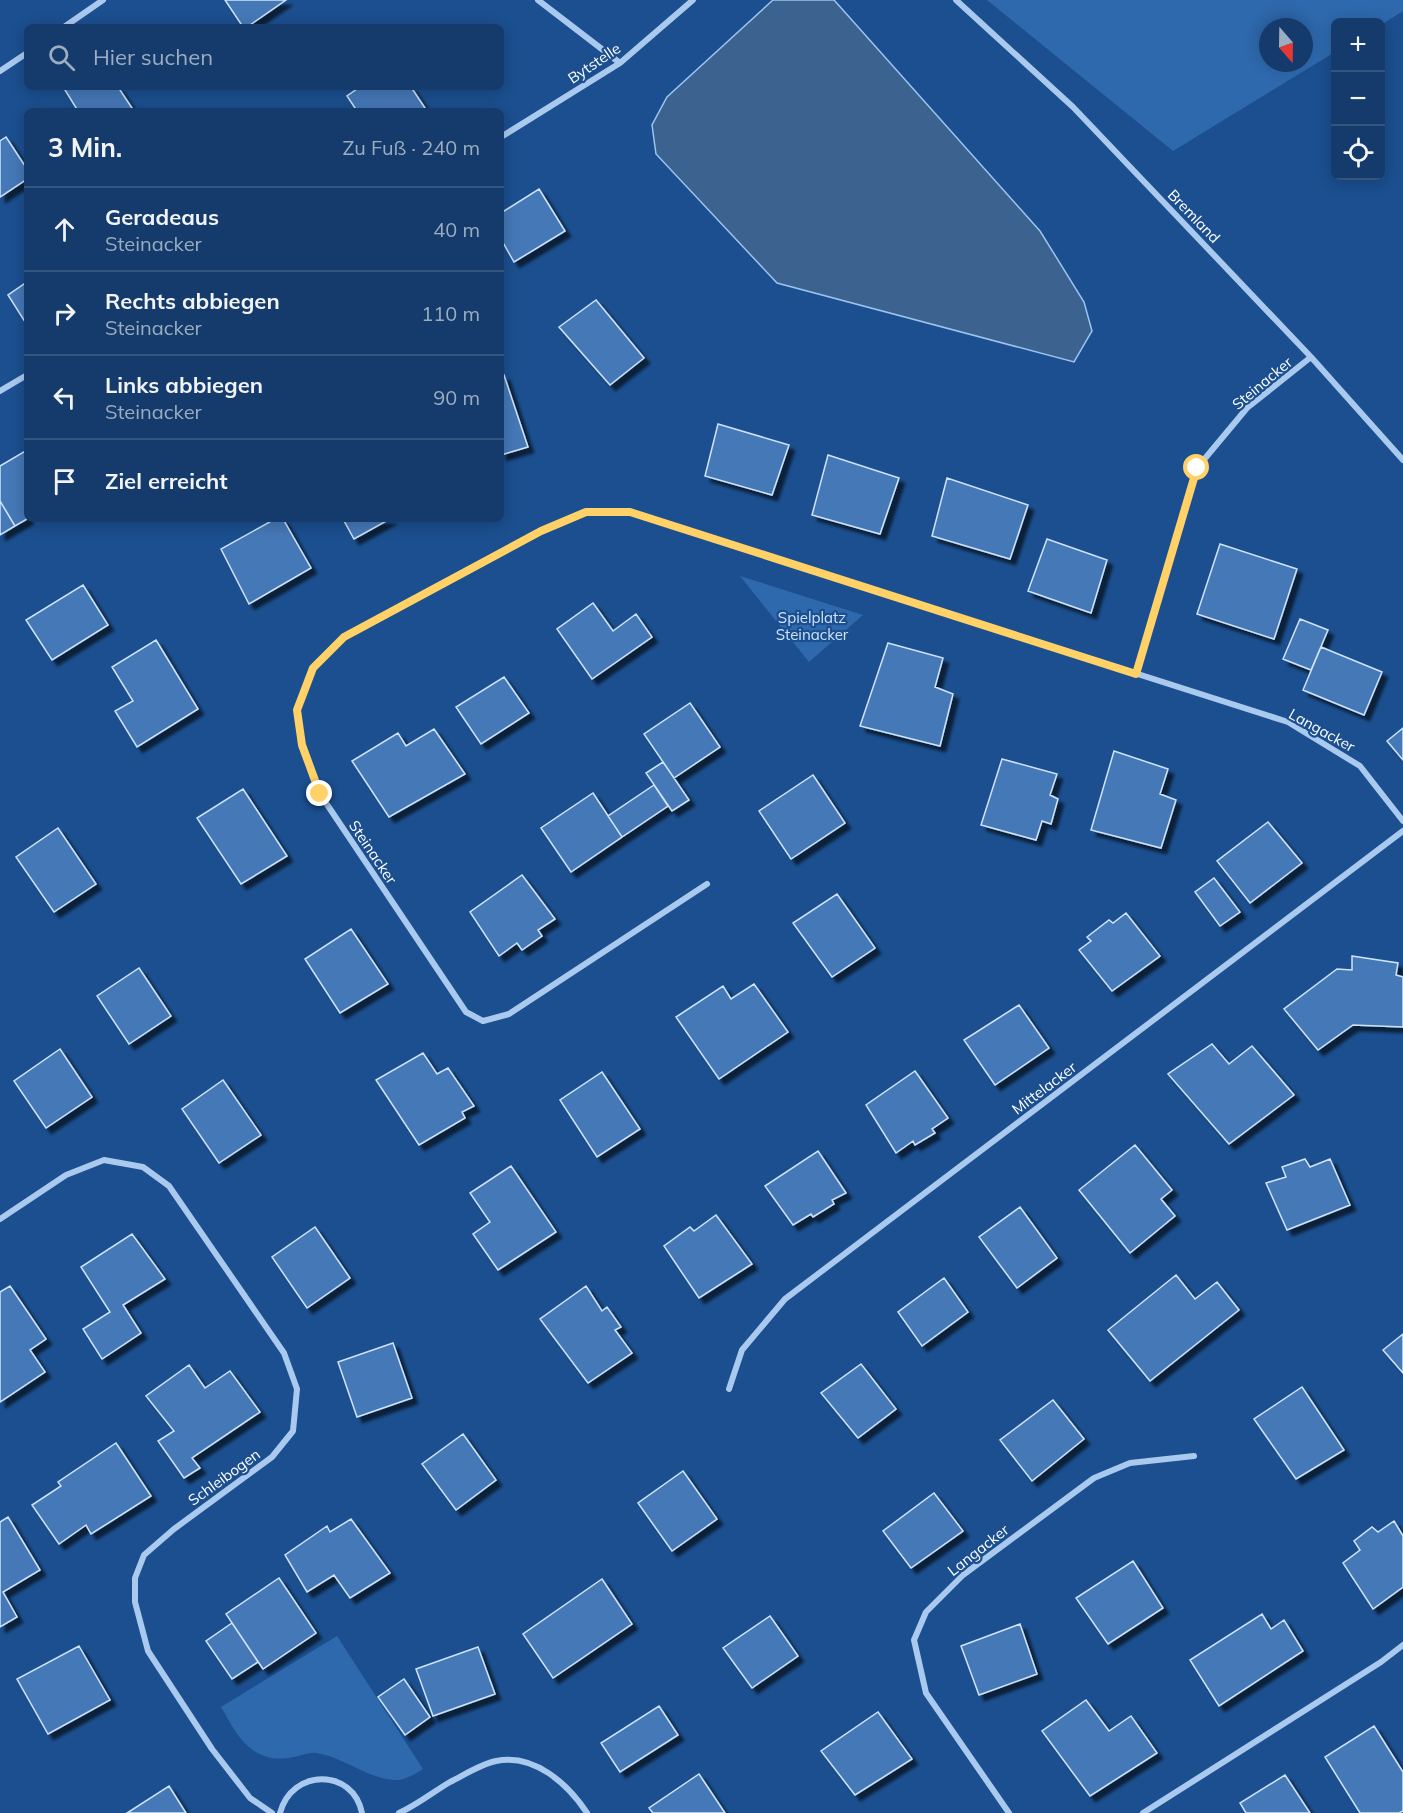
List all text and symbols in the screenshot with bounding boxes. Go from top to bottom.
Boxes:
north arrow [1259,18,1313,72]
map controls [1331,18,1385,180]
button: + [1331,18,1385,72]
search box [24,24,504,90]
street label: Bytstelle [564,38,624,88]
icon: search [45,41,78,74]
text: Hier suchen [93,43,213,71]
button: − [1331,72,1385,126]
button: locate [1331,126,1385,180]
text: 3 Min. [48,131,122,164]
text: Zu Fuß · 240 m [342,135,480,160]
street label: Bremland [1164,185,1224,247]
text: Geradeaus [105,203,219,231]
icon: ahead [48,213,81,246]
text: 40 m [433,217,480,242]
text: Steinacker [105,231,202,256]
text: Rechts abbiegen [105,287,280,315]
icon: right [48,297,81,330]
text: 110 m [421,301,480,326]
text: Steinacker [105,315,202,340]
street label: Steinacker [1228,352,1296,414]
text: Links abbiegen [105,371,263,399]
icon: left [48,381,81,414]
text: 90 m [433,385,480,410]
text: Steinacker [105,399,202,424]
route start [1183,454,1209,480]
icon: arrive [48,465,81,498]
text: Ziel erreicht [105,467,228,495]
park label: Spielplatz Steinacker [776,608,849,644]
street label: Langacker [1286,704,1359,756]
route end [306,780,332,806]
street label: Steinacker [345,817,401,888]
street label: Mittelacker [1008,1057,1080,1118]
street label: Schleibogen [184,1445,264,1509]
street label: Langacker [944,1520,1013,1580]

